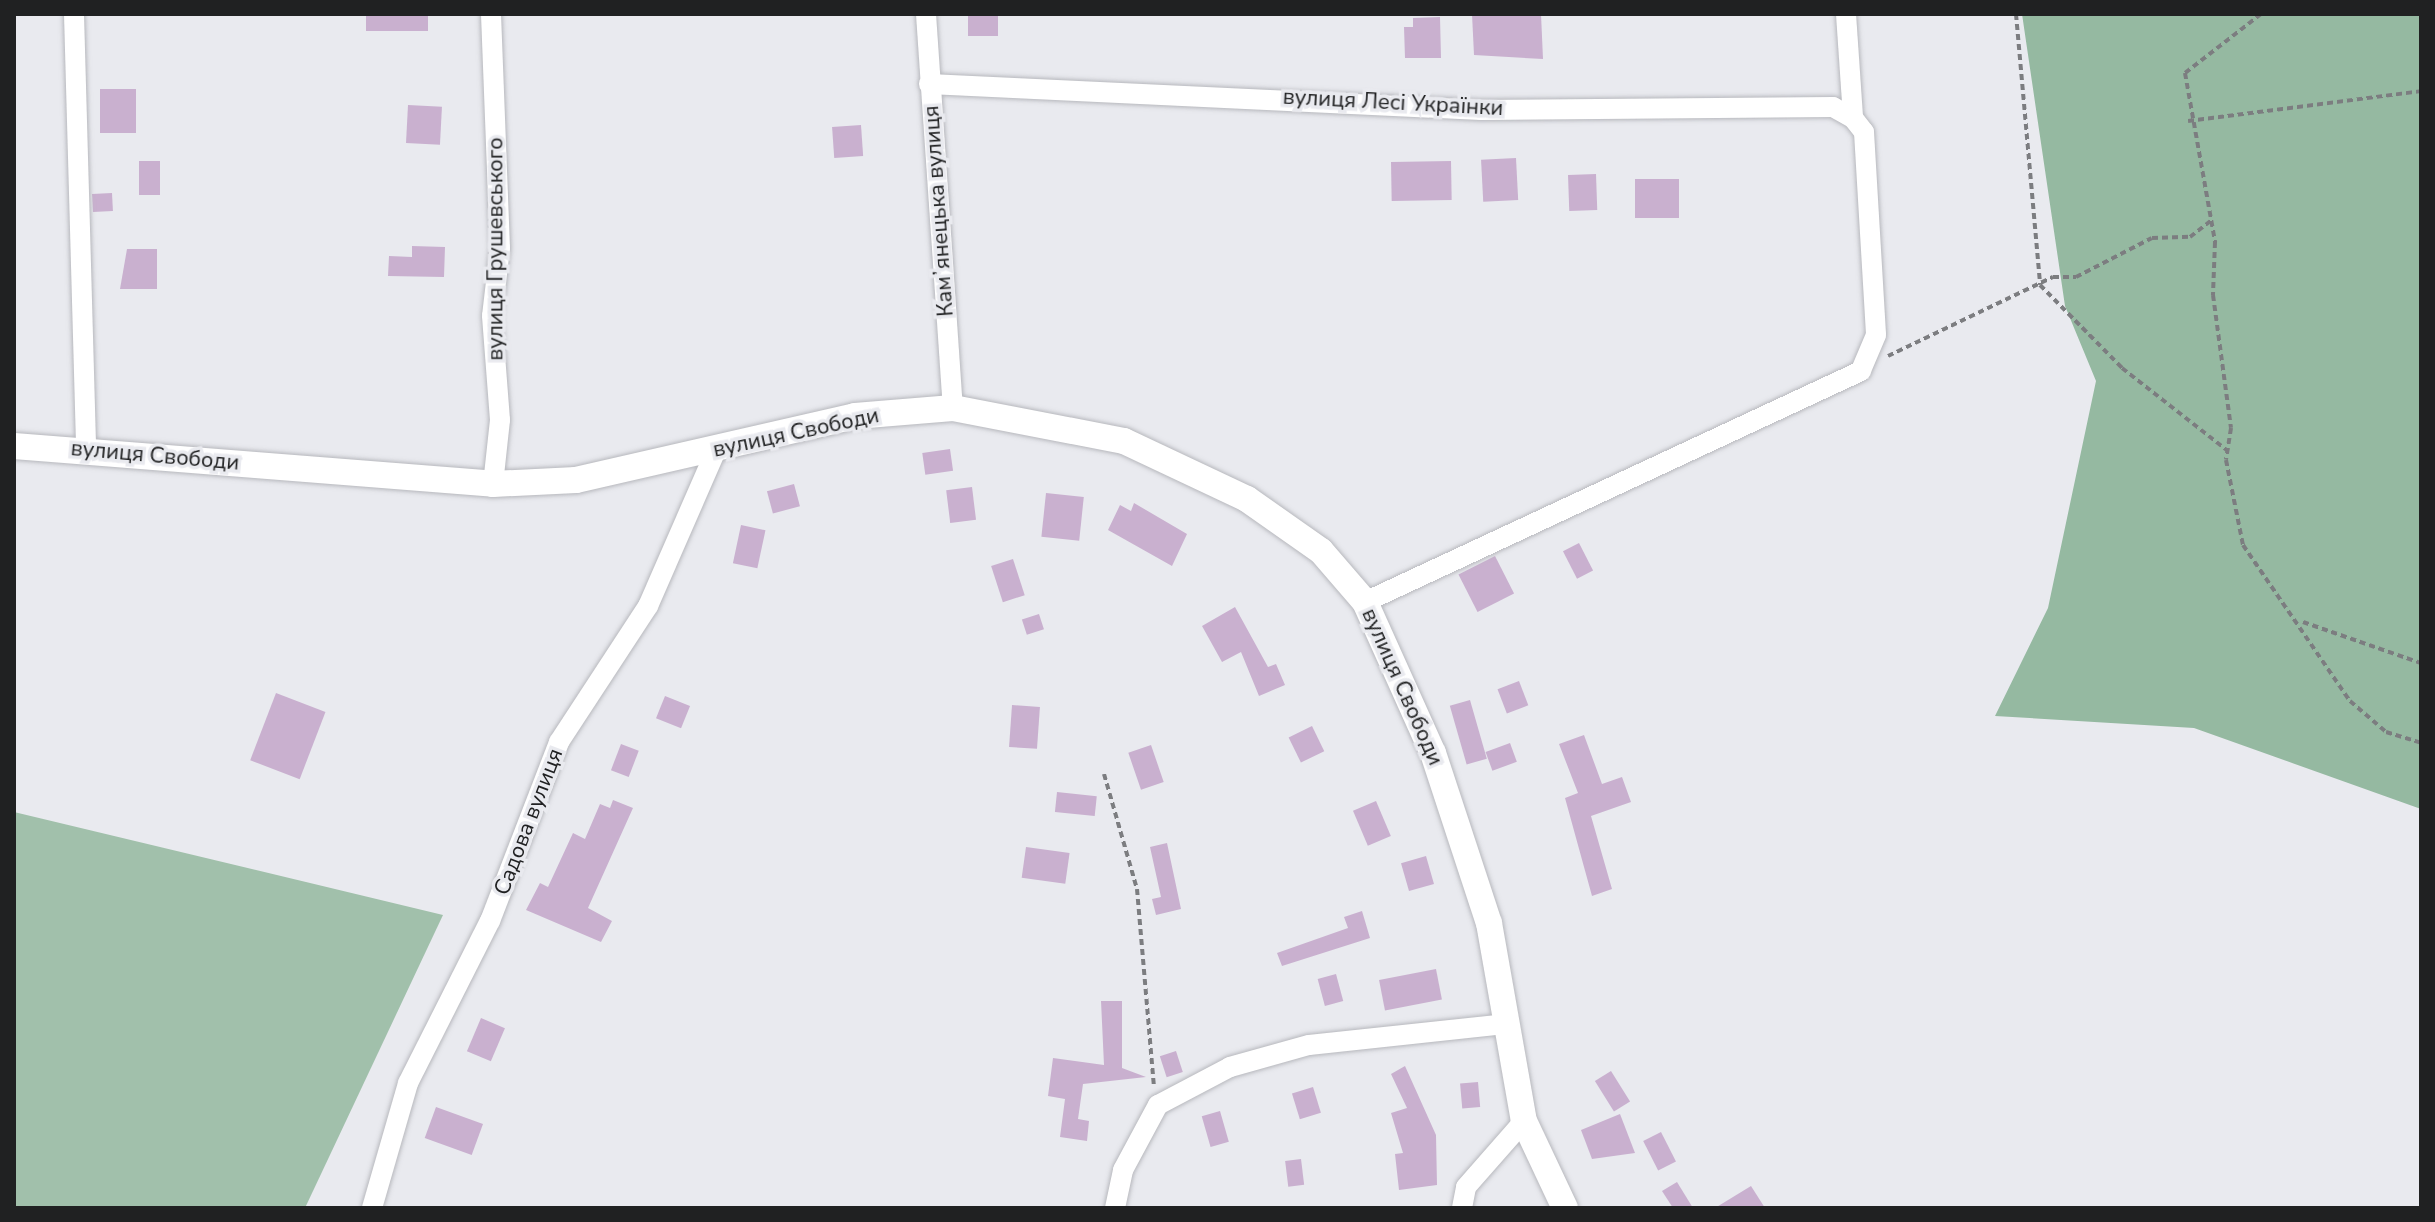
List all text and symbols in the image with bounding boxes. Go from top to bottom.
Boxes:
street label: вулиця Лесі Українки [1282,84,1504,122]
street label: Камʼянецька вулиця [918,104,960,318]
street label: вулиця Грушевського [483,137,509,361]
street label: вулиця Свободи [711,403,881,463]
street label: вулиця Свободи [70,435,240,477]
street label: вулиця Свободи [1356,604,1448,770]
street label: Садова вулиця [489,745,569,899]

